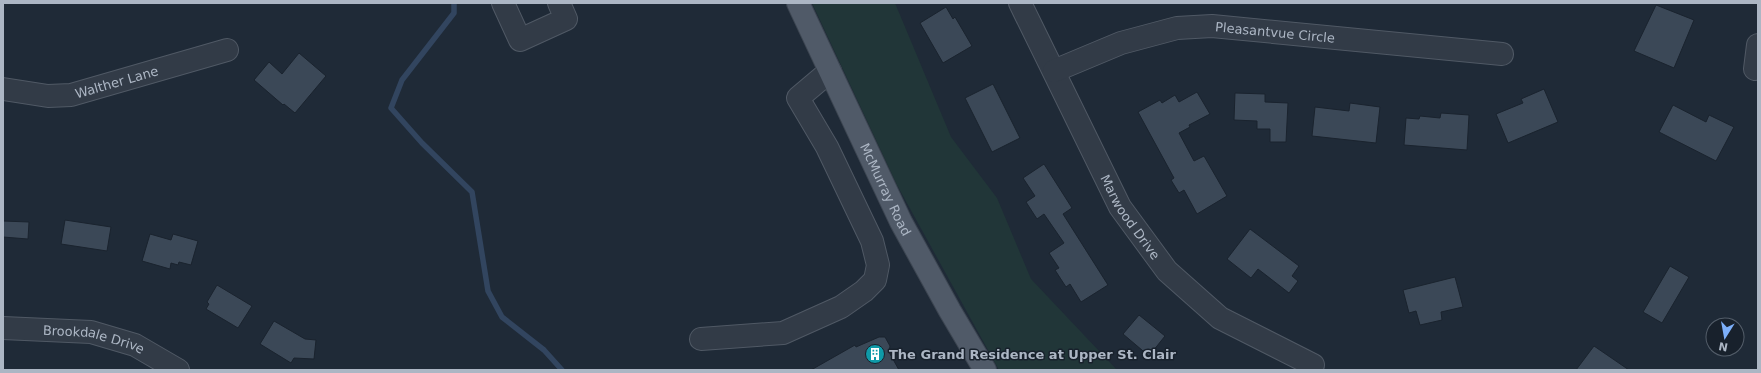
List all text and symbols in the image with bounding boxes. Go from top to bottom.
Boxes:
street label: Pleasantvue Circle [1215,19,1336,45]
street label: Walther Lane [73,63,160,101]
street label: McMurray Road [857,141,915,238]
street label: Marwood Drive [1098,172,1163,262]
north arrow [1705,317,1745,357]
street label: Brookdale Drive [43,322,148,357]
text: N [1717,339,1729,354]
building icon: The Grand Residence at Upper St. Clair [864,343,886,365]
place label: The Grand Residence at Upper St. Clair [889,347,1177,362]

